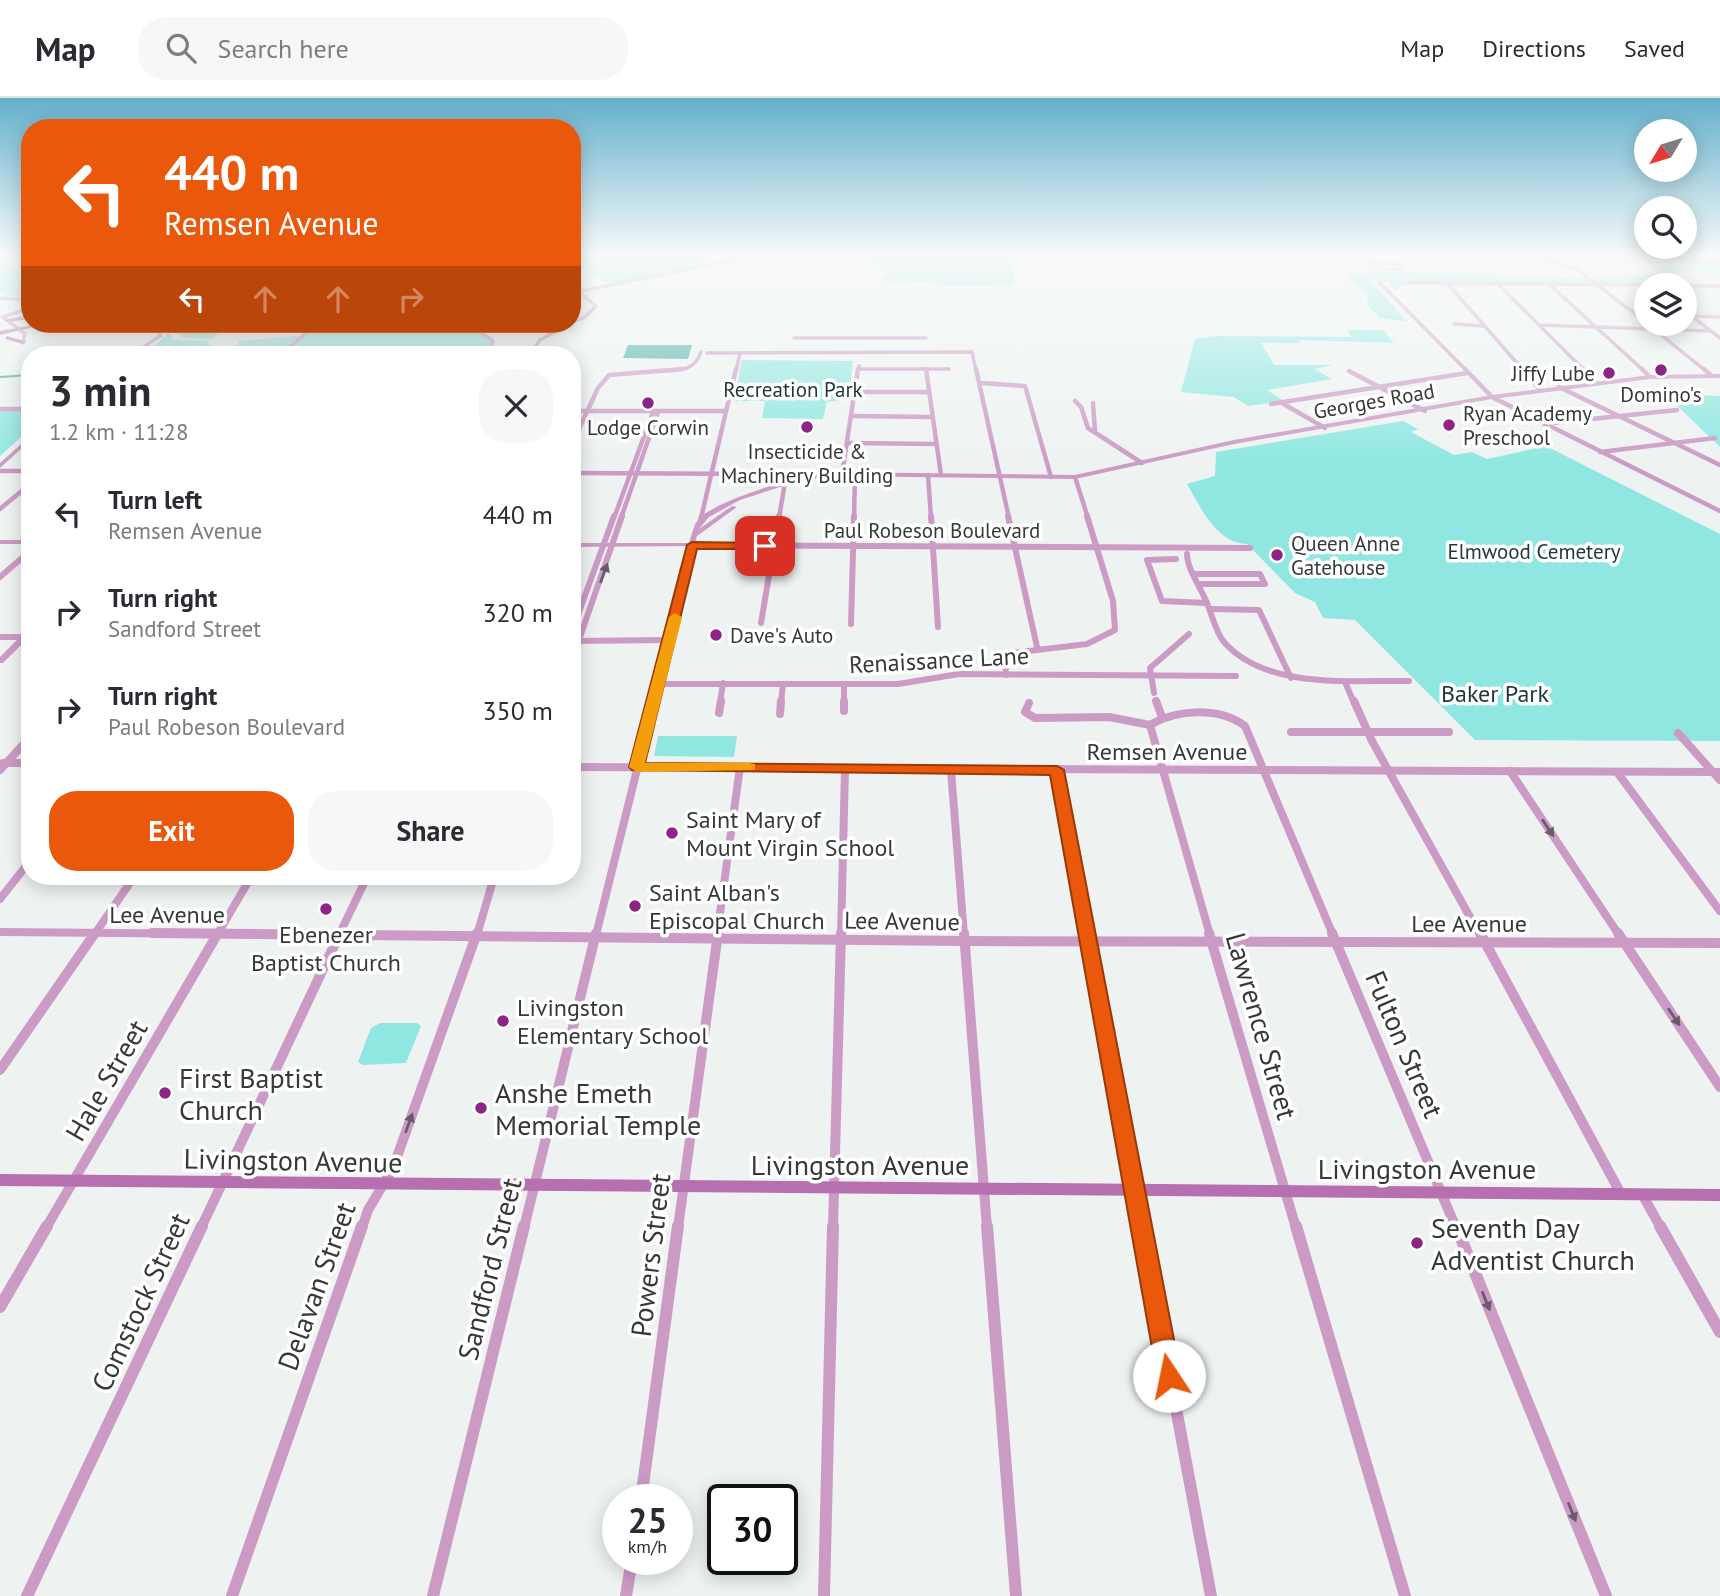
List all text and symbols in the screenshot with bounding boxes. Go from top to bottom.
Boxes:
search box [138,17,628,80]
text: Map [35,27,96,70]
icon: search [162,29,200,67]
text: Search here [218,32,349,65]
text: Map [1400,33,1444,64]
text: Directions [1482,33,1586,64]
text: Saved [1624,33,1685,64]
north arrow [1634,119,1698,182]
map controls [1634,119,1697,336]
text: 440 m [164,140,299,204]
icon: left [49,147,140,238]
button: search [1634,196,1697,259]
text: Remsen Avenue [164,202,378,244]
button: layers [1634,273,1697,336]
icon: left [173,280,211,318]
icon: ahead [246,280,284,318]
icon: ahead [319,280,357,318]
icon: right [392,280,430,318]
place label: Jiffy Lube [1510,360,1595,387]
marker: Domino's [1653,362,1669,378]
text: 3 min [49,363,151,418]
marker: Jiffy Lube [1601,365,1617,381]
button: close [479,369,553,443]
park label: Recreation Park [723,376,863,403]
street label: Georges Road [1311,377,1437,425]
place label: Domino's [1620,381,1702,408]
marker: Lodge Corwin [640,395,656,411]
place label: Ryan Academy Preschool [1463,400,1592,451]
place label: Lodge Corwin [587,414,709,441]
text: 1.2 km · 11:28 [49,417,188,446]
marker: Ryan Academy Preschool [1441,417,1457,433]
marker: Insecticide & Machinery Building [799,419,815,435]
place label: Insecticide & Machinery Building [721,438,893,489]
text: Turn left [108,483,202,516]
icon: left [49,495,87,533]
text: 440 m [482,498,553,531]
text: Remsen Avenue [108,516,262,545]
pin [735,516,795,576]
street label: Paul Robeson Boulevard [824,517,1040,544]
icon: arrive [746,527,784,565]
place label: Queen Anne Gatehouse [1291,530,1400,581]
park label: Elmwood Cemetery [1447,538,1621,565]
marker: Queen Anne Gatehouse [1269,547,1285,563]
one-way arrow [599,562,610,583]
text: Turn right [108,581,217,614]
icon: right [49,593,87,631]
text: 320 m [482,596,553,629]
text: Sandford Street [108,614,261,643]
place label: Dave's Auto [730,622,833,649]
marker: Dave's Auto [708,627,724,643]
street label: Renaissance Lane [848,640,1030,680]
park label: Baker Park [1441,678,1550,709]
text: Turn right [108,679,217,712]
icon: right [49,691,87,729]
text: 350 m [482,694,553,727]
text: Paul Robeson Boulevard [108,712,345,741]
street label: Remsen Avenue [1087,736,1247,767]
button: Exit [49,791,294,871]
button: Share [308,791,553,871]
place label: Saint Mary of Mount Virgin School [686,804,894,863]
one-way arrow [1541,819,1555,837]
marker: Saint Mary of Mount Virgin School [664,825,680,841]
place label: Saint Alban's Episcopal Church [649,877,825,936]
marker: Saint Alban's Episcopal Church [627,898,643,914]
street label: Lee Avenue [109,899,225,930]
marker: Ebenezer Baptist Church [318,901,334,917]
street label: Lee Avenue [844,904,960,938]
street label: Lee Avenue [1411,908,1527,939]
place label: Ebenezer Baptist Church [251,919,401,978]
street label: Lawrence Street [1218,928,1306,1124]
street label: Fulton Street [1357,965,1453,1124]
place label: Livingston Elementary School [517,992,708,1051]
one-way arrow [1667,1008,1680,1027]
street label: Hale Street [56,1012,156,1147]
marker: Livingston Elementary School [495,1013,511,1029]
place label: First Baptist Church [179,1059,323,1128]
place label: Anshe Emeth Memorial Temple [495,1074,701,1143]
marker: First Baptist Church [157,1085,173,1101]
marker: Anshe Emeth Memorial Temple [473,1100,489,1116]
one-way arrow [404,1113,415,1134]
street label: Livingston Avenue [183,1140,403,1180]
street label: Livingston Avenue [751,1146,969,1183]
street label: Livingston Avenue [1318,1150,1536,1187]
street label: Powers Street [622,1171,678,1339]
street label: Sandford Street [449,1174,530,1364]
street label: Delavan Street [268,1196,364,1375]
street label: Comstock Street [82,1206,198,1397]
place label: Seventh Day Adventist Church [1431,1209,1635,1278]
marker: Seventh Day Adventist Church [1409,1235,1425,1251]
one-way arrow [1481,1291,1492,1312]
position arrow [1132,1339,1206,1413]
speed limit sign: 30 [707,1484,798,1575]
text: 25 [628,1497,667,1543]
one-way arrow [1567,1502,1578,1523]
text: km/h [628,1535,667,1558]

